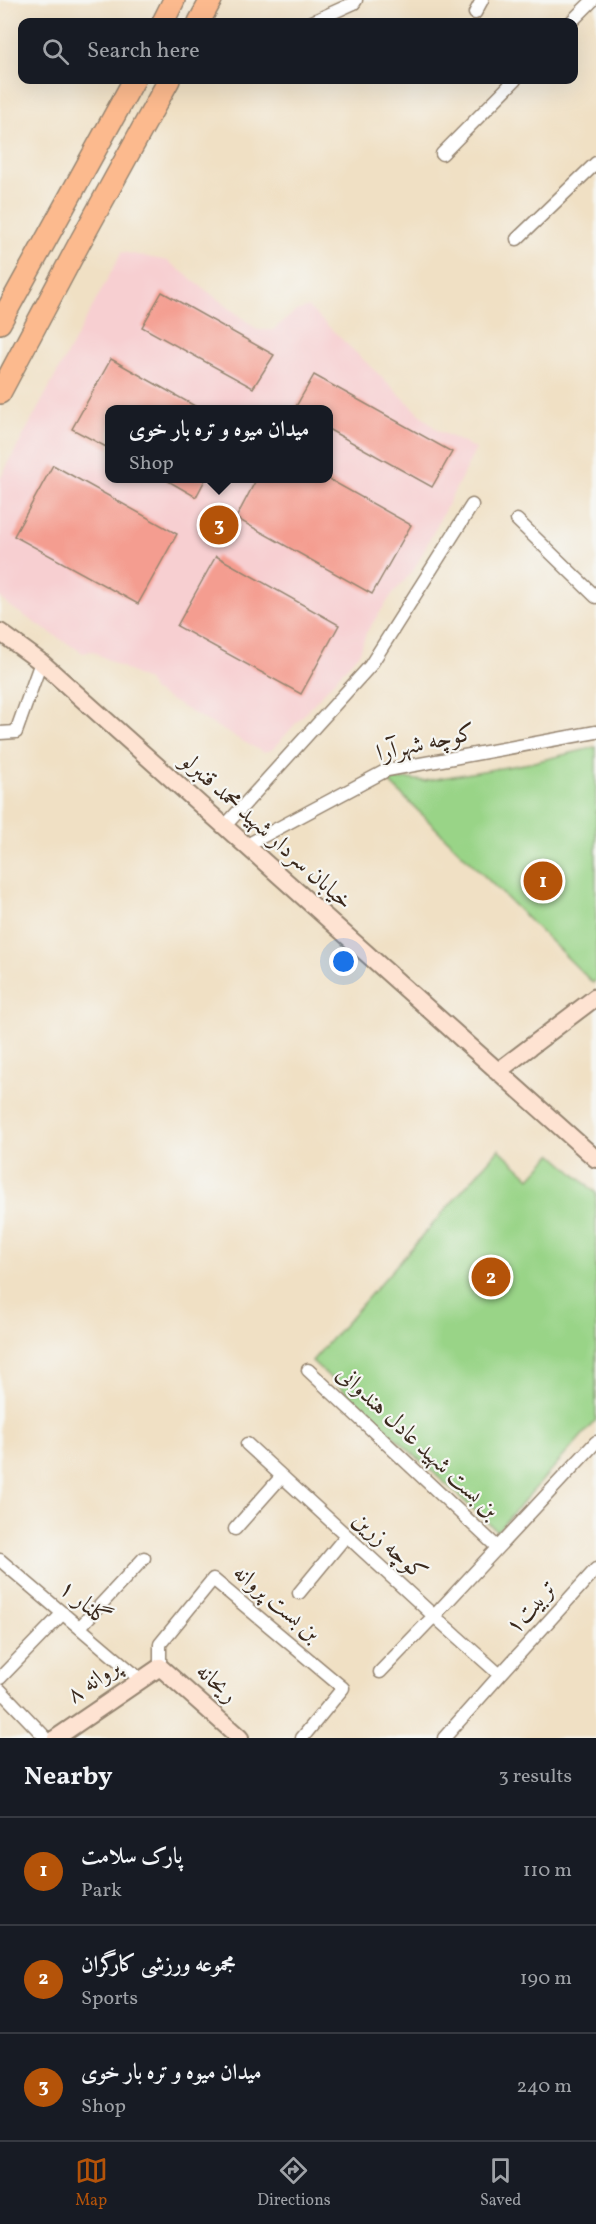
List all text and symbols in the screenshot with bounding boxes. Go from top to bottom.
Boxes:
search box [18,18,578,84]
icon: search [39,35,72,68]
text: Search here [87,36,200,67]
popup [105,405,333,483]
text: میدان میوه و تره بار خوی [129,415,309,446]
text: Shop [129,450,174,478]
pin: 3 [200,502,238,548]
street label: کوچه شهرآرا [373,716,479,772]
street label: خیابان سردار شهید محمد قنبرلو [171,744,360,919]
pin: 1 [524,858,562,904]
your location [329,947,358,976]
pin: 2 [472,1254,510,1300]
street label: بن بست شهید عادل هندوانی [328,1358,507,1528]
street label: کوچه زرین [344,1504,434,1590]
street label: بن بست پروانه [225,1557,328,1651]
street label: ۱ گلنار [51,1572,117,1636]
street label: تربیت۱ [498,1573,566,1643]
street label: پروانه ۸ [60,1650,130,1713]
street label: ریحانه [187,1656,245,1712]
text: Nearby [24,1759,113,1795]
text: 3 results [498,1763,572,1791]
text: پارک سلامت [81,1842,182,1873]
text: 1 [39,1857,48,1885]
text: 110 m [523,1857,572,1885]
text: Park [81,1877,122,1905]
text: مجموعه ورزشی کارگران [81,1950,236,1981]
text: 2 [38,1965,49,1993]
text: 190 m [520,1965,572,1993]
text: Sports [81,1985,138,2013]
text: میدان میوه و تره بار خوی [81,2058,262,2089]
text: 3 [38,2073,49,2101]
text: 240 m [517,2073,572,2101]
text: Shop [81,2093,126,2121]
tab: Map [75,2154,108,2212]
tab: Directions [257,2154,331,2212]
tab: Saved [480,2154,521,2212]

